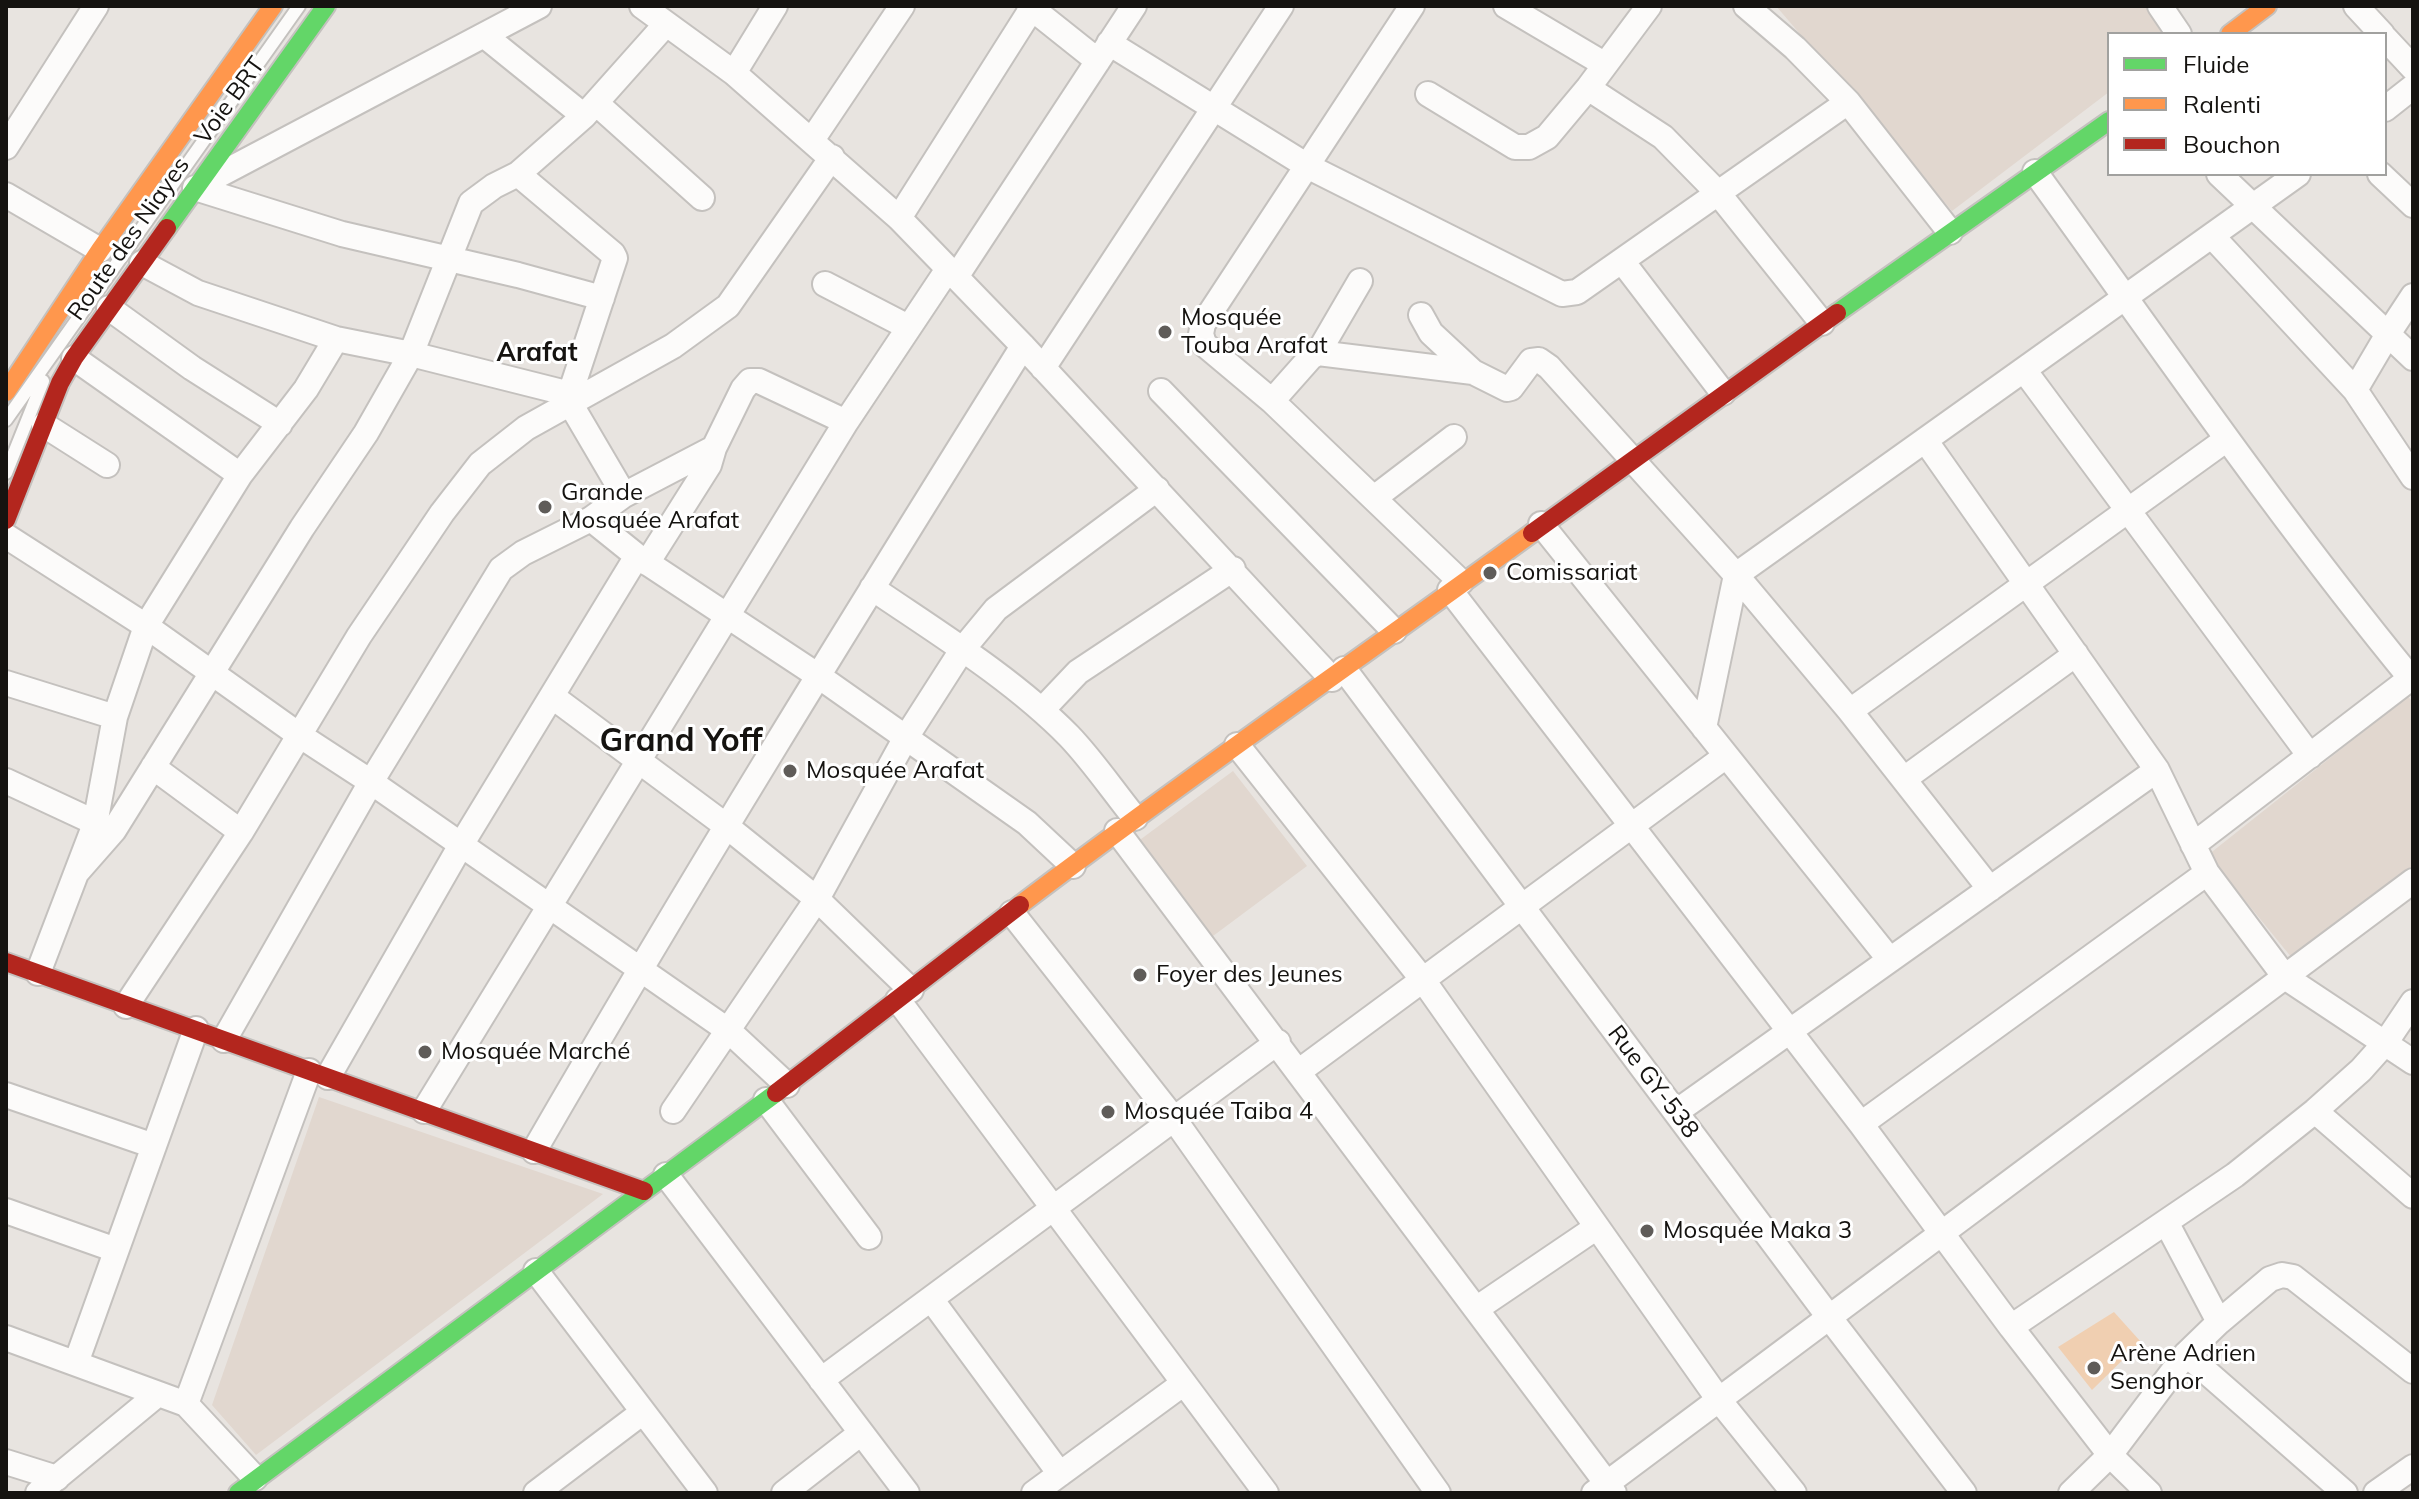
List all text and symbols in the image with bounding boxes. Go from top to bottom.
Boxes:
legend [2107,32,2387,176]
text: Fluide [2183,49,2249,79]
street label: Voie BRT [189,52,271,150]
text: Ralenti [2183,89,2261,119]
text: Bouchon [2183,129,2281,159]
street label: Route des Niayes [62,152,196,326]
place label: Mosquée Touba Arafat [1181,304,1328,360]
marker: Mosquée Touba Arafat [1156,323,1174,341]
district label: Arafat [496,337,578,369]
place label: Grande Mosquée Arafat [561,479,739,535]
marker: Grande Mosquée Arafat [536,498,554,516]
place label: Comissariat [1506,559,1637,587]
marker: Comissariat [1481,564,1499,582]
district label: Grand Yoff [600,722,762,760]
place label: Mosquée Arafat [806,757,984,785]
marker: Mosquée Arafat [781,762,799,780]
place label: Foyer des Jeunes [1156,961,1343,989]
marker: Foyer des Jeunes [1131,966,1149,984]
street label: Rue GY-538 [1601,1020,1705,1144]
place label: Mosquée Marché [441,1038,630,1066]
marker: Mosquée Marché [416,1043,434,1061]
place label: Mosquée Taiba 4 [1124,1098,1313,1126]
marker: Mosquée Taiba 4 [1099,1103,1117,1121]
place label: Mosquée Maka 3 [1663,1217,1852,1245]
marker: Mosquée Maka 3 [1638,1222,1656,1240]
place label: Arène Adrien Senghor [2110,1340,2256,1396]
marker: Arène Adrien Senghor [2085,1359,2103,1377]

